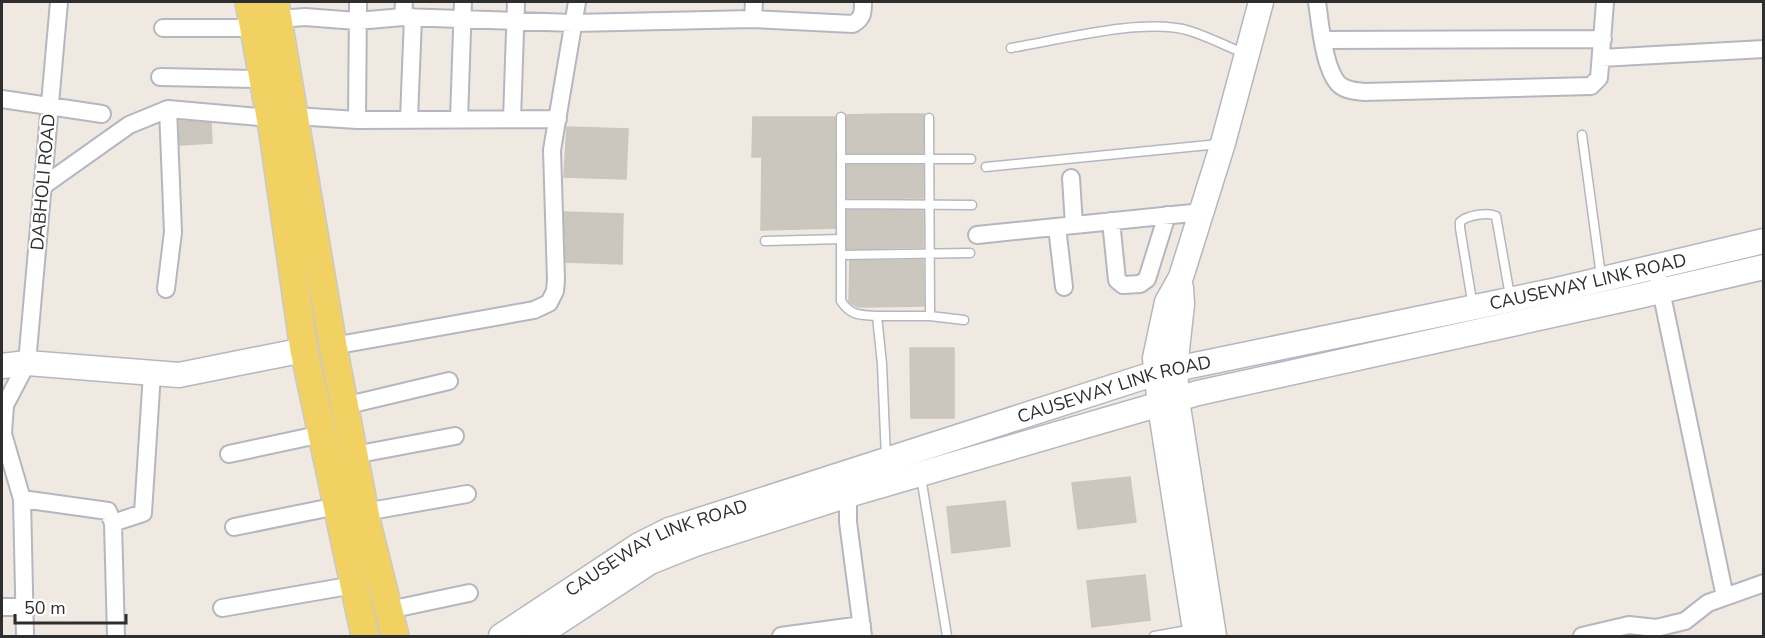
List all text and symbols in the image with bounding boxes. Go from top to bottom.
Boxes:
street label: DABHOLI ROAD [25,113,61,251]
street label: CAUSEWAY LINK ROAD [1487,248,1689,316]
street label: CAUSEWAY LINK ROAD [1014,350,1213,429]
street label: CAUSEWAY LINK ROAD [561,493,751,602]
scale bar [15,587,126,625]
text: 50 m [24,596,66,620]

